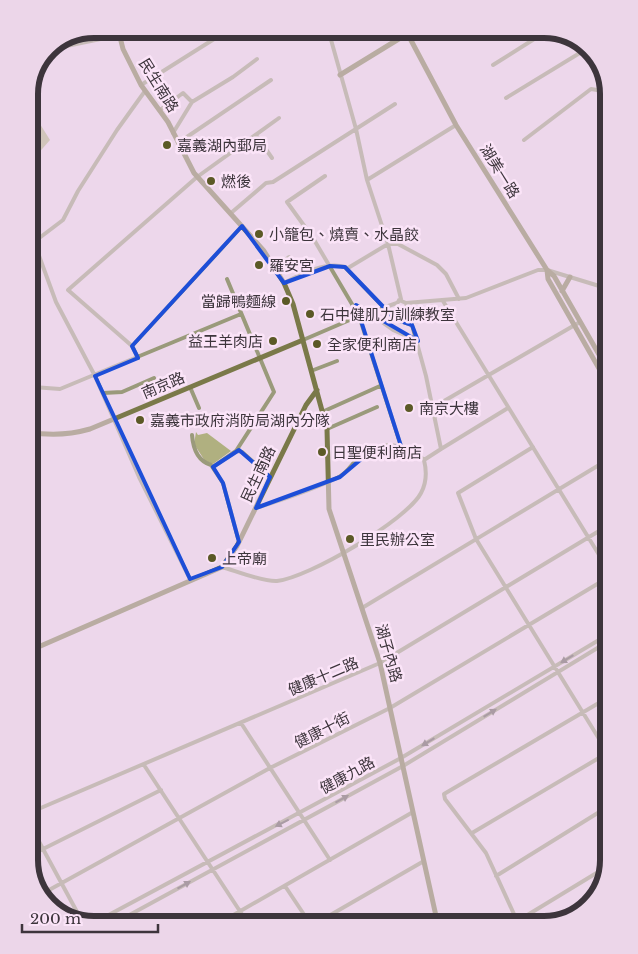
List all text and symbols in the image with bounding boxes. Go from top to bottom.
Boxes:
street label: 民生南路 [135,55,183,115]
place label: 嘉義湖內郵局 [177,136,267,155]
marker: 嘉義湖內郵局 [161,139,173,151]
street label: 湖美一路 [476,141,524,201]
place label: 燃後 [221,172,251,191]
marker: 燃後 [205,175,217,187]
place label: 小籠包、燒賣、水晶餃 [269,225,419,244]
marker: 小籠包、燒賣、水晶餃 [253,228,265,240]
place label: 羅安宮 [269,256,314,275]
marker: 羅安宮 [253,259,265,271]
place label: 當歸鴨麵線 [201,292,276,311]
marker: 當歸鴨麵線 [280,295,292,307]
place label: 石中健肌力訓練教室 [320,305,455,324]
marker: 石中健肌力訓練教室 [304,308,316,320]
place label: 益王羊肉店 [188,332,263,351]
marker: 益王羊肉店 [267,335,279,347]
place label: 全家便利商店 [327,335,417,354]
marker: 全家便利商店 [311,338,323,350]
street label: 南京路 [139,367,187,403]
place label: 南京大樓 [419,399,479,418]
marker: 南京大樓 [403,402,415,414]
place label: 嘉義市政府消防局湖內分隊 [150,411,330,430]
marker: 嘉義市政府消防局湖內分隊 [134,414,146,426]
street label: 民生南路 [237,443,279,505]
place label: 日聖便利商店 [332,443,422,462]
marker: 日聖便利商店 [316,446,328,458]
place label: 里民辦公室 [360,530,435,549]
marker: 里民辦公室 [344,533,356,545]
place label: 上帝廟 [222,549,267,568]
marker: 上帝廟 [206,552,218,564]
street label: 湖子內路 [372,622,406,684]
street label: 健康十二路 [285,653,361,699]
one-way arrow [561,654,574,663]
street label: 健康十街 [291,708,353,752]
one-way arrow [483,709,496,718]
one-way arrow [422,738,435,747]
street label: 健康九路 [316,752,378,798]
one-way arrow [335,795,350,803]
one-way arrow [274,819,289,827]
one-way arrow [177,881,191,889]
scale bar [22,902,159,934]
text: 200 m [30,909,81,928]

